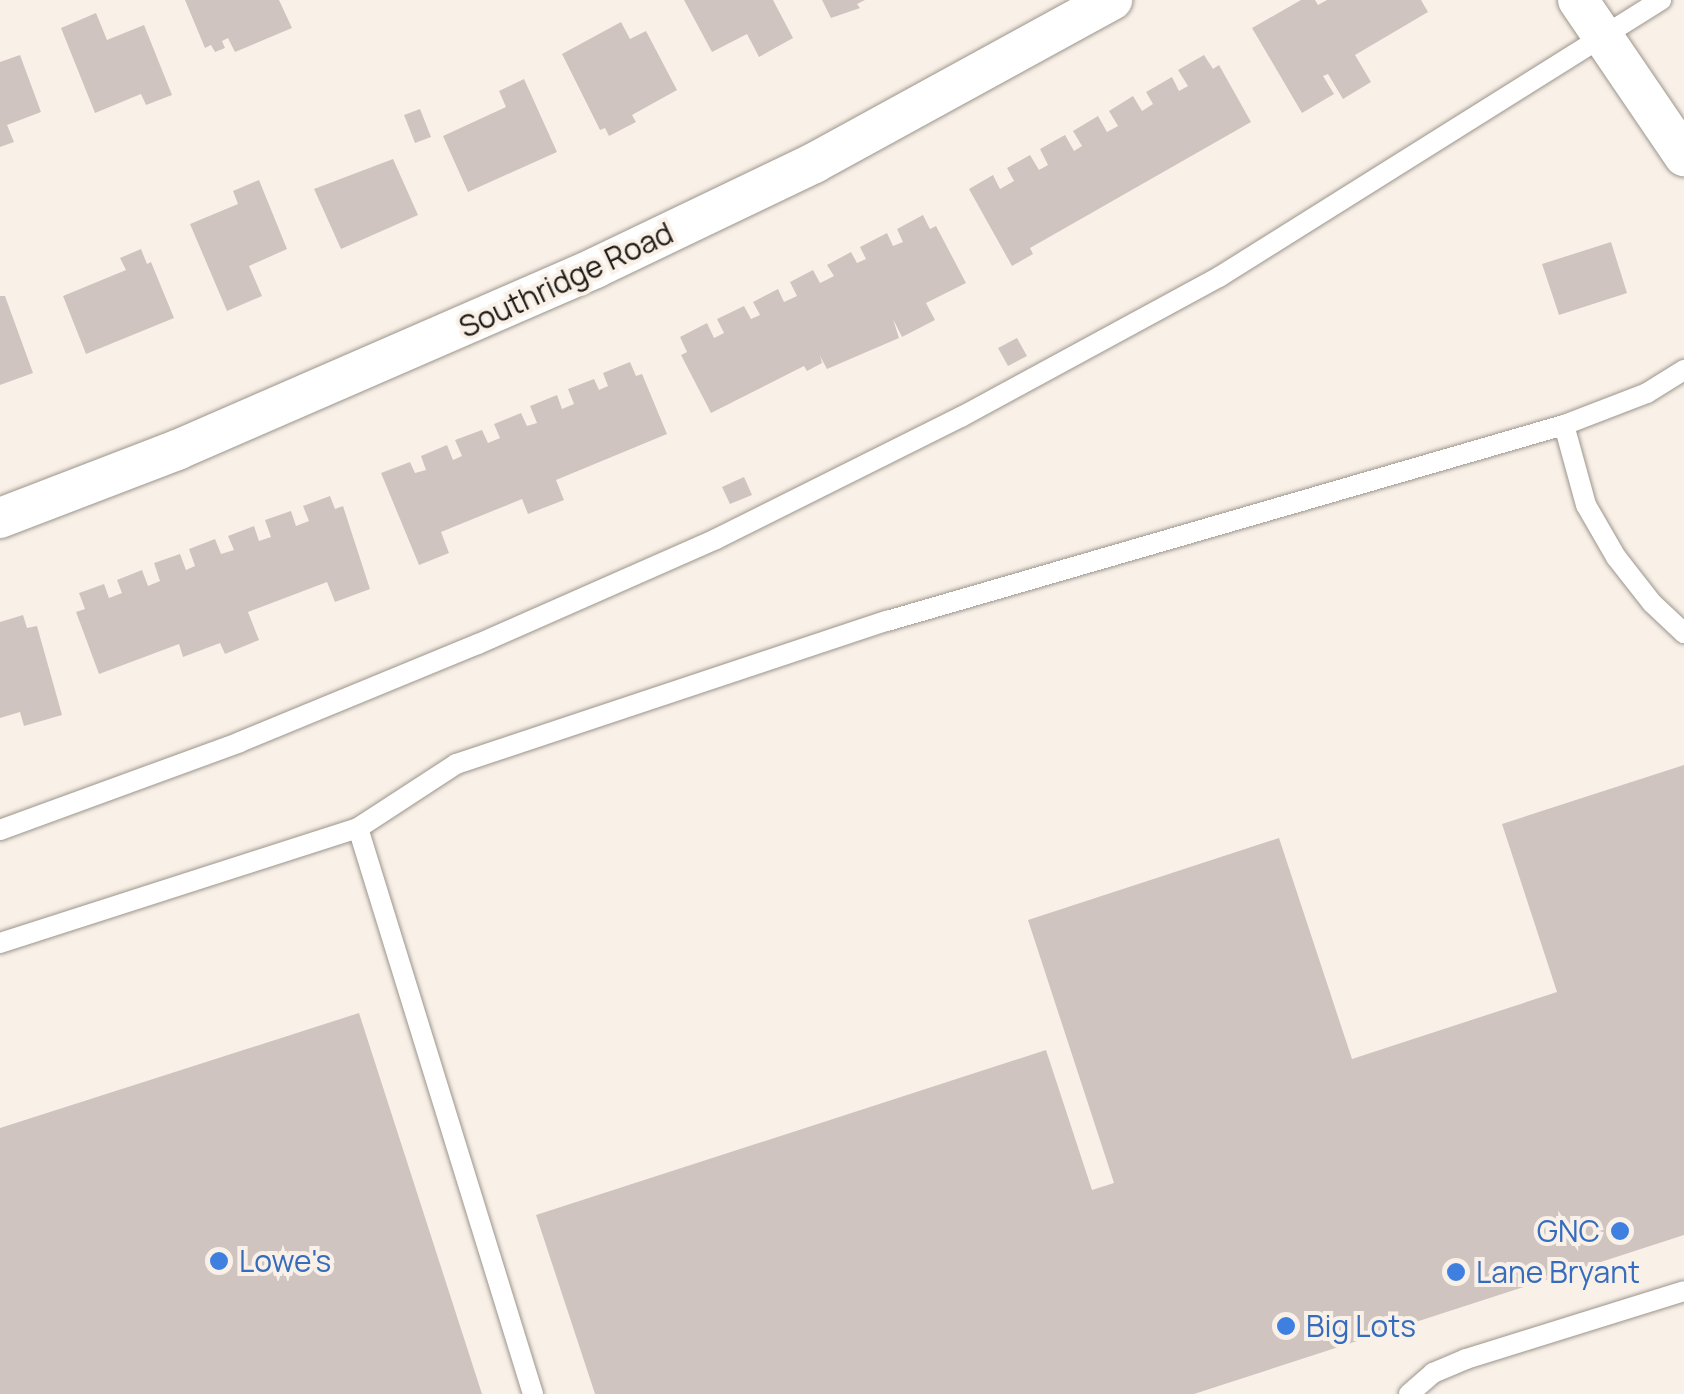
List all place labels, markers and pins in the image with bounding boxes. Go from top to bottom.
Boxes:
place label: GNC [1537,1213,1600,1249]
marker: GNC [1609,1220,1631,1242]
place label: Lowe's [239,1243,331,1279]
marker: Lowe's [208,1250,230,1272]
place label: Lane Bryant [1476,1254,1640,1290]
marker: Lane Bryant [1445,1261,1467,1283]
place label: Big Lots [1306,1308,1416,1344]
marker: Big Lots [1275,1315,1297,1337]

